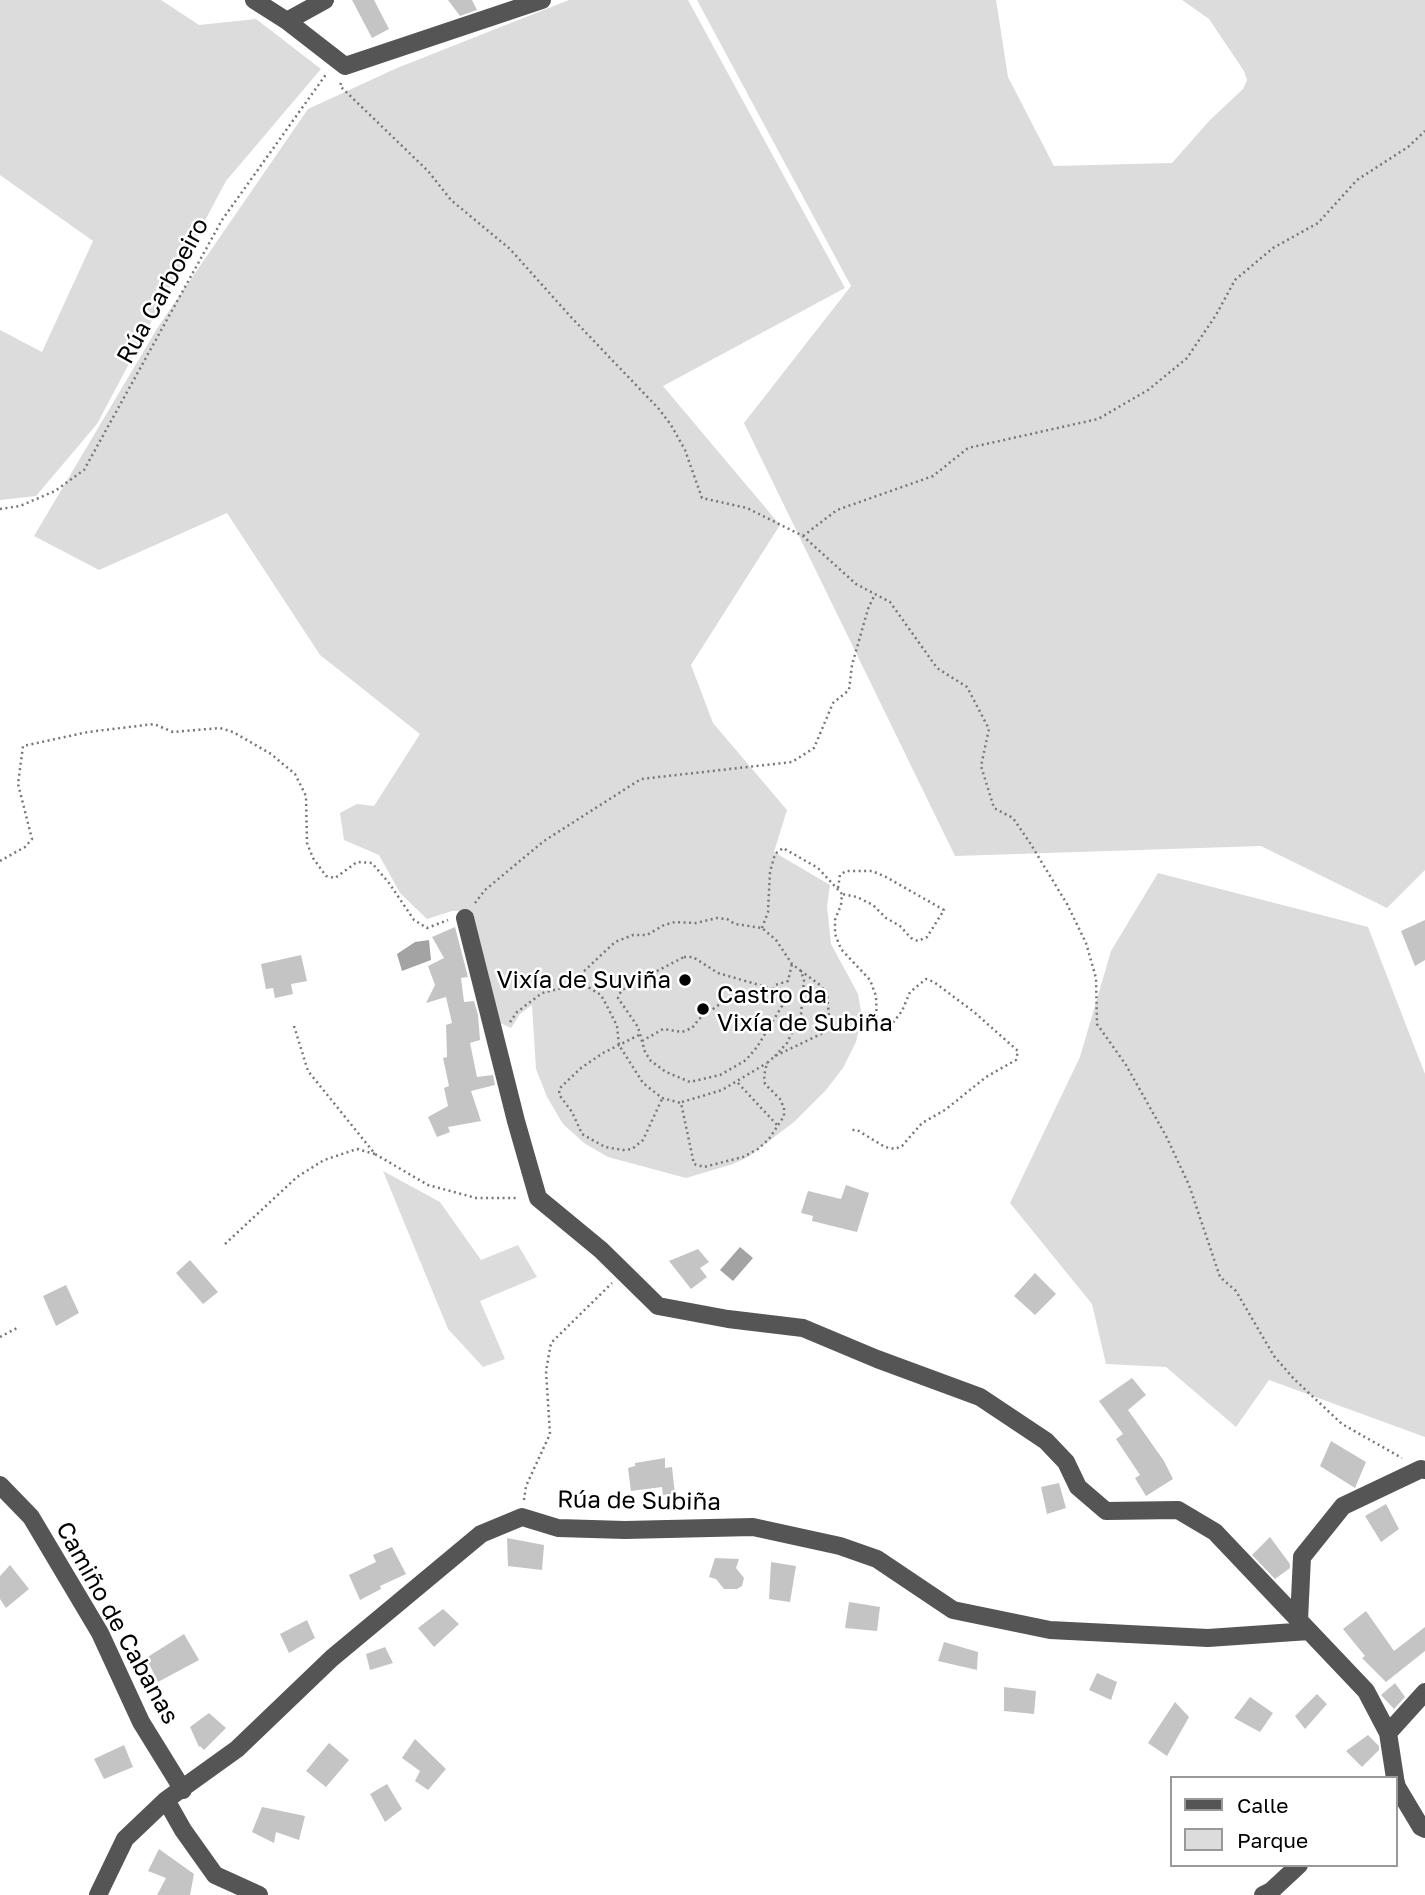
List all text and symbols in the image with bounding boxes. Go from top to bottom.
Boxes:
street label: Rúa Carboeiro [111,213,215,369]
place label: Vixía de Suviña [497,966,671,994]
marker: Vixía de Suviña [677,972,693,988]
place label: Castro da Vixía de Subiña [717,981,893,1037]
marker: Castro da Vixía de Subiña [695,1001,711,1017]
street label: Rúa de Subiña [557,1485,721,1517]
street label: Camiño de Cabanas [49,1517,185,1729]
legend [1170,1776,1397,1867]
text: Calle [1237,1792,1289,1818]
text: Parque [1237,1827,1308,1853]

